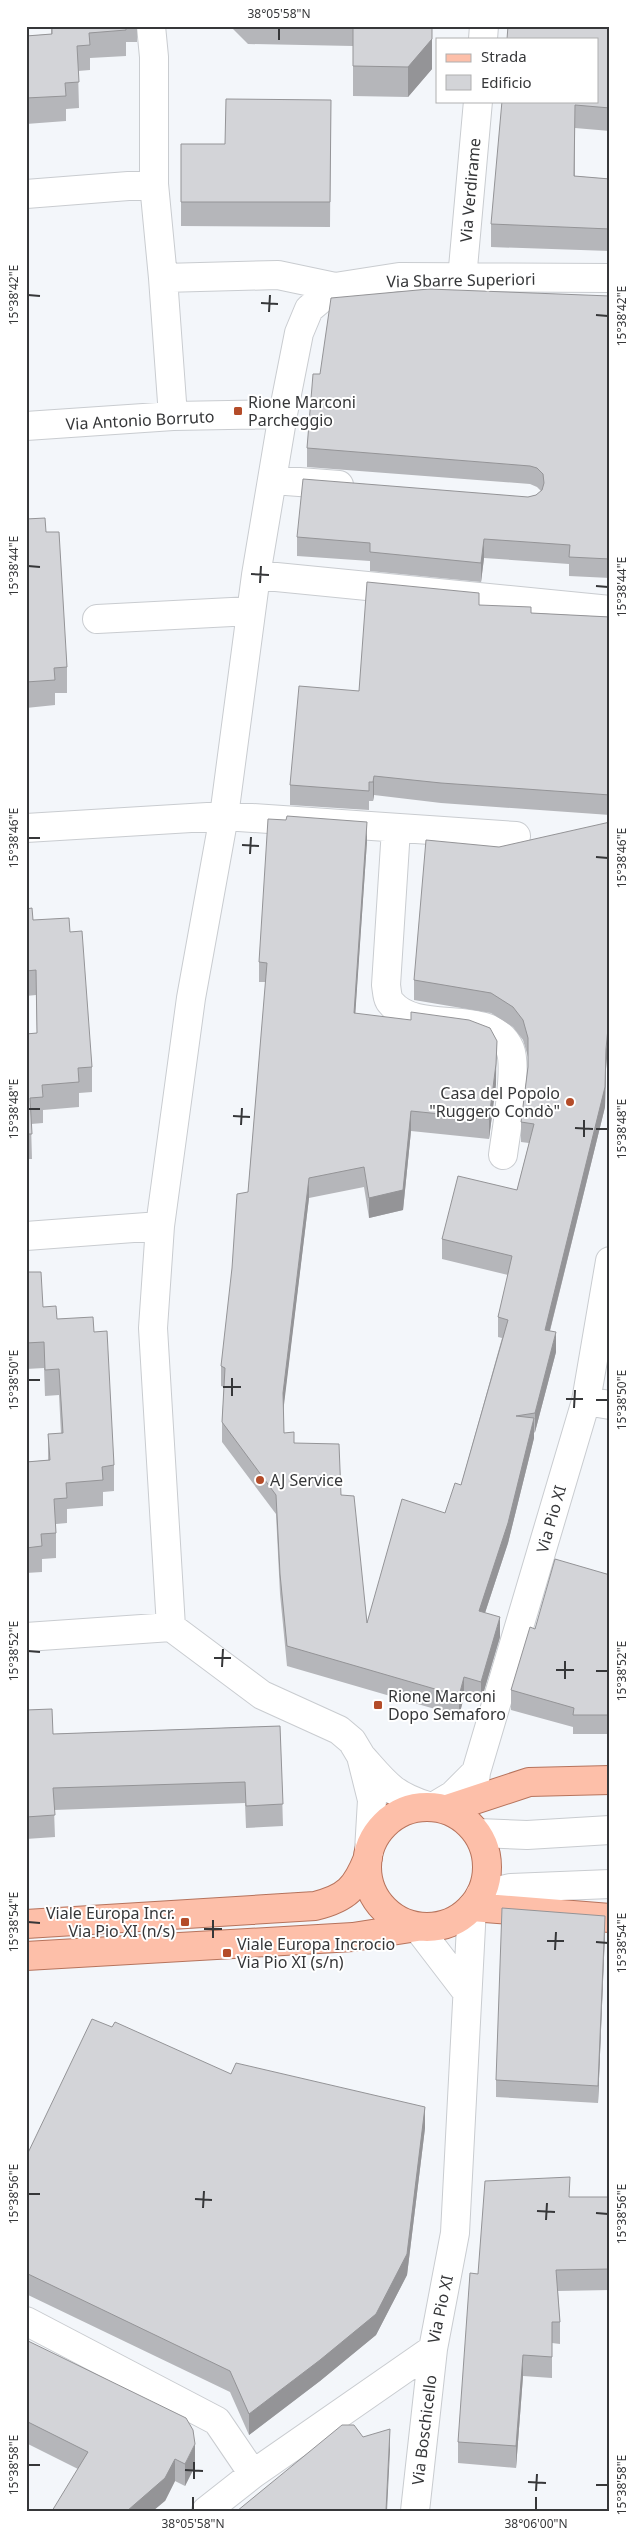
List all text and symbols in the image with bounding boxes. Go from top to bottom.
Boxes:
text: 38°05'58"N [247,5,311,22]
legend [436,38,598,102]
text: Strada [481,46,527,66]
text: Edificio [481,72,532,92]
street label: Via Verdirame [454,137,486,243]
text: 15°38'42"E [5,265,22,325]
street label: Via Sbarre Superiori [386,268,536,292]
text: 15°38'42"E [613,286,630,346]
place label: Rione Marconi Parcheggio [248,391,356,431]
street label: Via Antonio Borruto [65,405,215,435]
marker: Rione Marconi Parcheggio [232,405,244,417]
text: 15°38'44"E [5,536,22,596]
text: 15°38'44"E [613,557,630,617]
text: 15°38'46"E [5,808,22,868]
text: 15°38'46"E [613,828,630,888]
text: 15°38'48"E [5,1079,22,1139]
place label: Casa del Popolo "Ruggero Condò" [429,1082,560,1122]
marker: Casa del Popolo "Ruggero Condò" [564,1096,576,1108]
text: 15°38'48"E [613,1099,630,1159]
text: 15°38'50"E [5,1350,22,1410]
text: 15°38'50"E [613,1370,630,1430]
place label: AJ Service [270,1469,343,1491]
marker: AJ Service [254,1474,266,1486]
street label: Via Pio XI [531,1483,571,1555]
text: 15°38'52"E [5,1621,22,1681]
text: 15°38'52"E [613,1641,630,1701]
place label: Rione Marconi Dopo Semaforo [388,1685,506,1725]
marker: Rione Marconi Dopo Semaforo [372,1699,384,1711]
text: 15°38'54"E [5,1892,22,1952]
place label: Viale Europa Incr. Via Pio XI (n/s) [46,1902,175,1942]
text: 15°38'54"E [613,1913,630,1973]
marker: Viale Europa Incr. Via Pio XI (n/s) [179,1916,191,1928]
place label: Viale Europa Incrocio Via Pio XI (s/n) [237,1933,395,1973]
marker: Viale Europa Incrocio Via Pio XI (s/n) [221,1947,233,1959]
text: 15°38'56"E [5,2164,22,2224]
text: 15°38'56"E [613,2184,630,2244]
street label: Via Pio XI [422,2273,458,2345]
street label: Via Boschicello [406,2374,442,2486]
text: 15°38'58"E [5,2435,22,2495]
text: 15°38'58"E [613,2455,630,2515]
text: 38°05'58"N [161,2515,225,2532]
text: 38°06'00"N [504,2515,568,2532]

